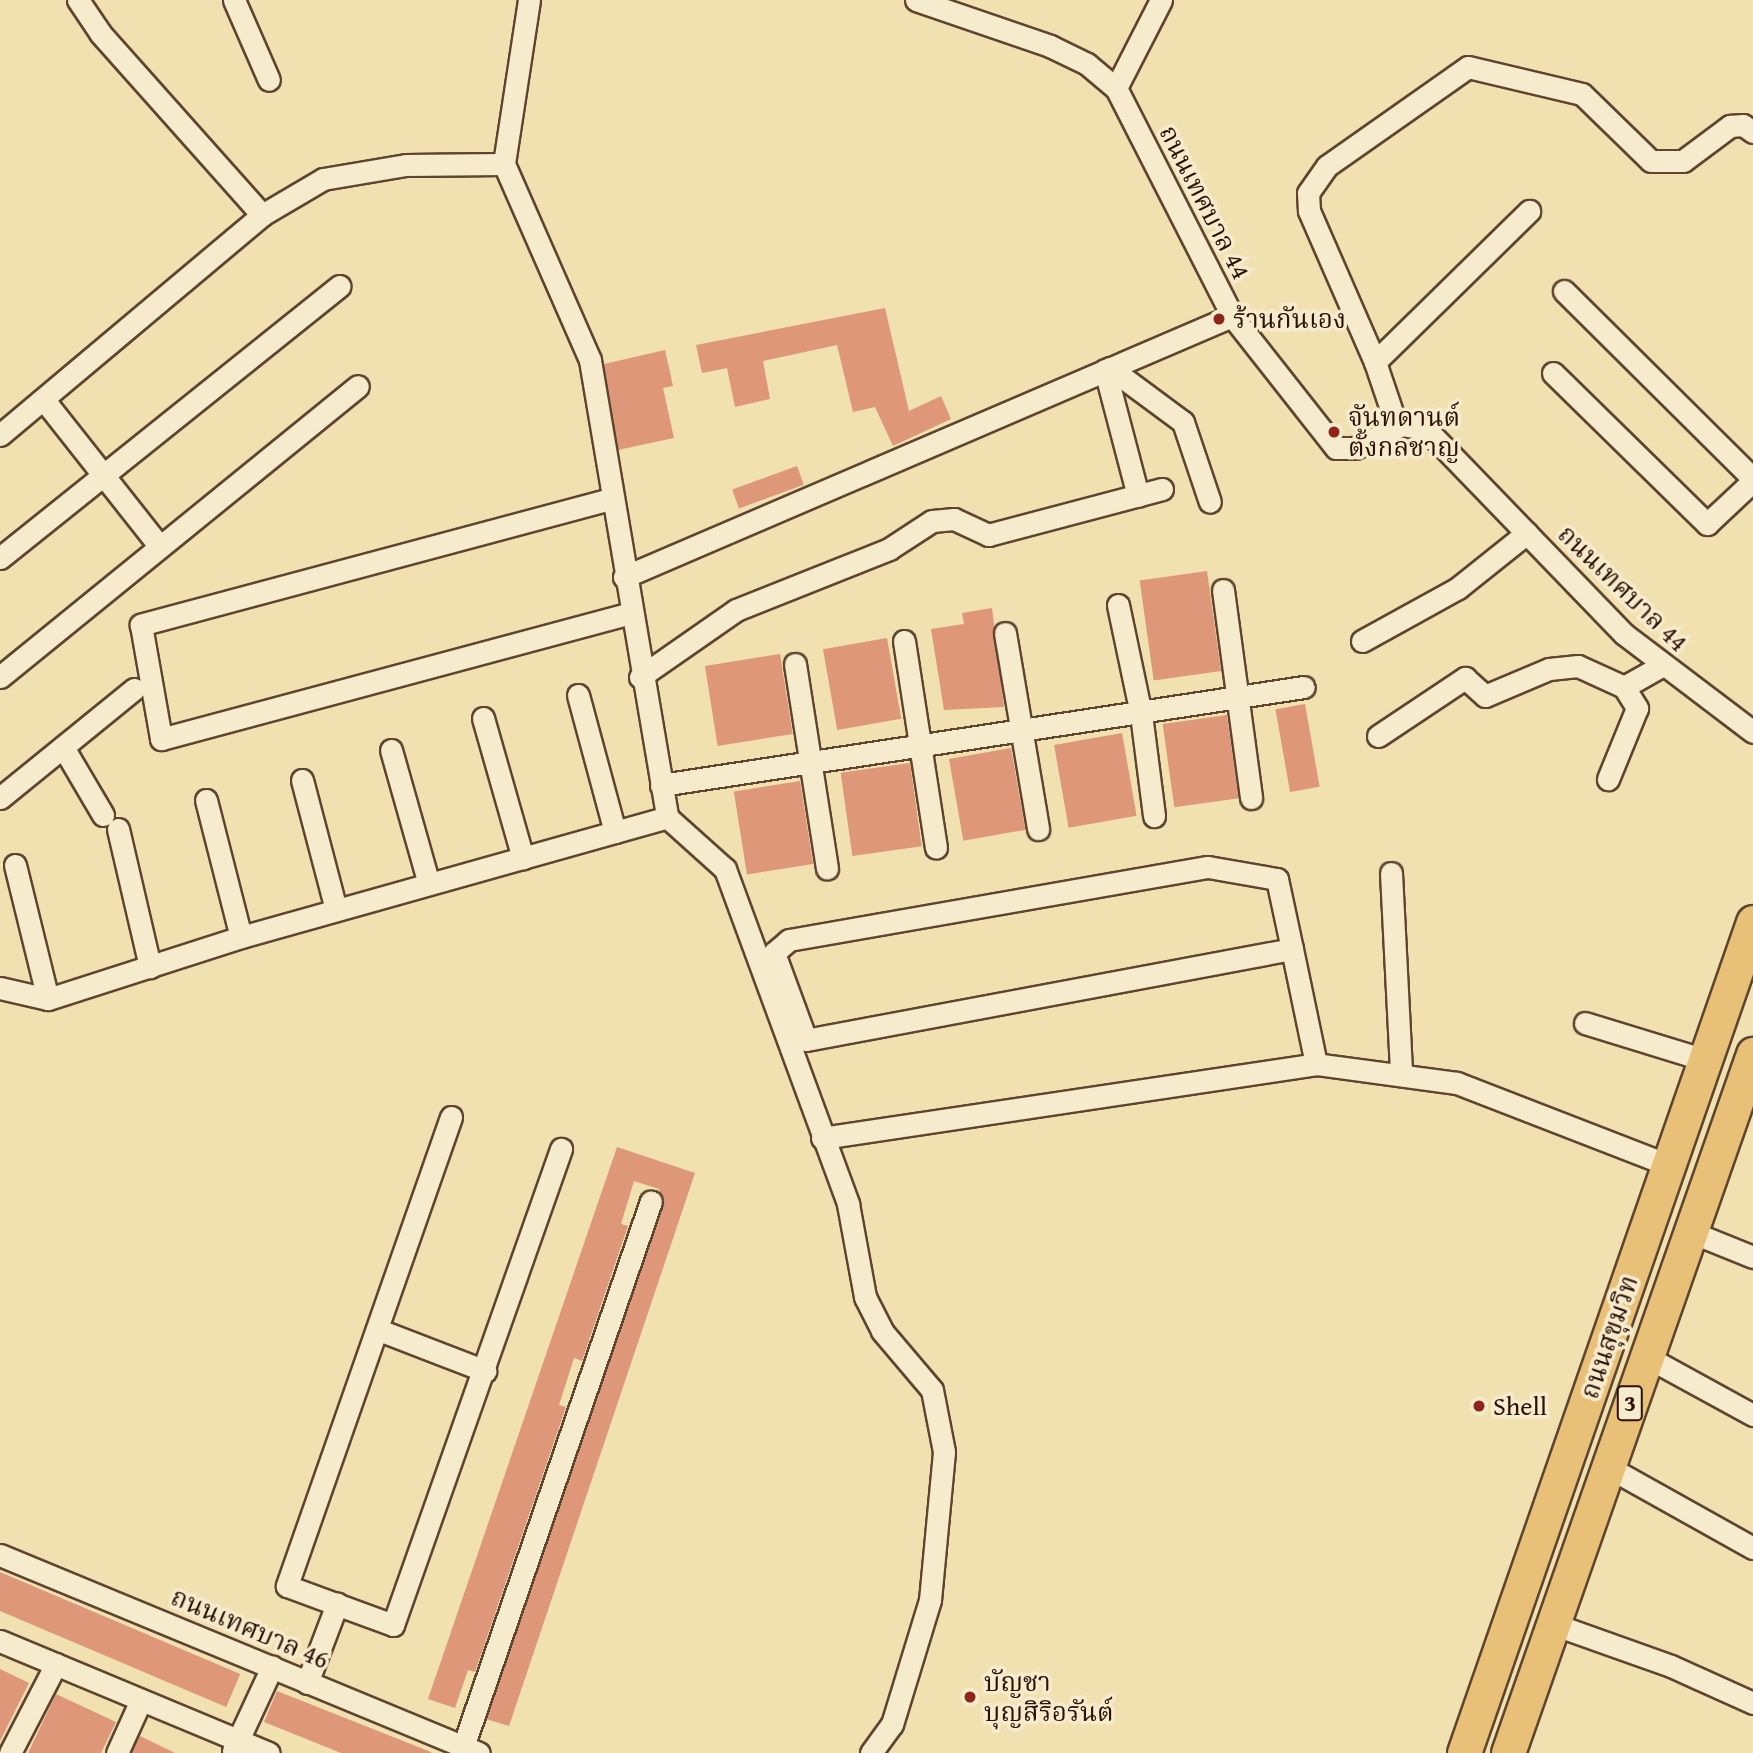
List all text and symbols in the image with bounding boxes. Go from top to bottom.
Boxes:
street label: ถนนเทศบาล 44 [1153,120,1257,284]
place label: ร้านกันเอง [1233,303,1346,335]
marker: ร้านกันเอง [1211,311,1227,327]
place label: จันทดานต์ ตั้งกลชาญ [1348,401,1460,462]
marker: จันทดานต์ ตั้งกลชาญ [1326,424,1342,440]
street label: ถนนเทศบาล 44 [1552,518,1694,658]
street label: ถนนสุขุมวิท [1573,1271,1645,1403]
road number: 3 [1616,1382,1644,1423]
place label: Shell [1493,1390,1547,1422]
marker: Shell [1471,1398,1487,1414]
street label: ถนนเทศบาล 46 [166,1581,334,1675]
place label: บัญชา บุญสิริอรันต์ [984,1666,1114,1728]
marker: บัญชา บุญสิริอรันต์ [962,1689,978,1705]

